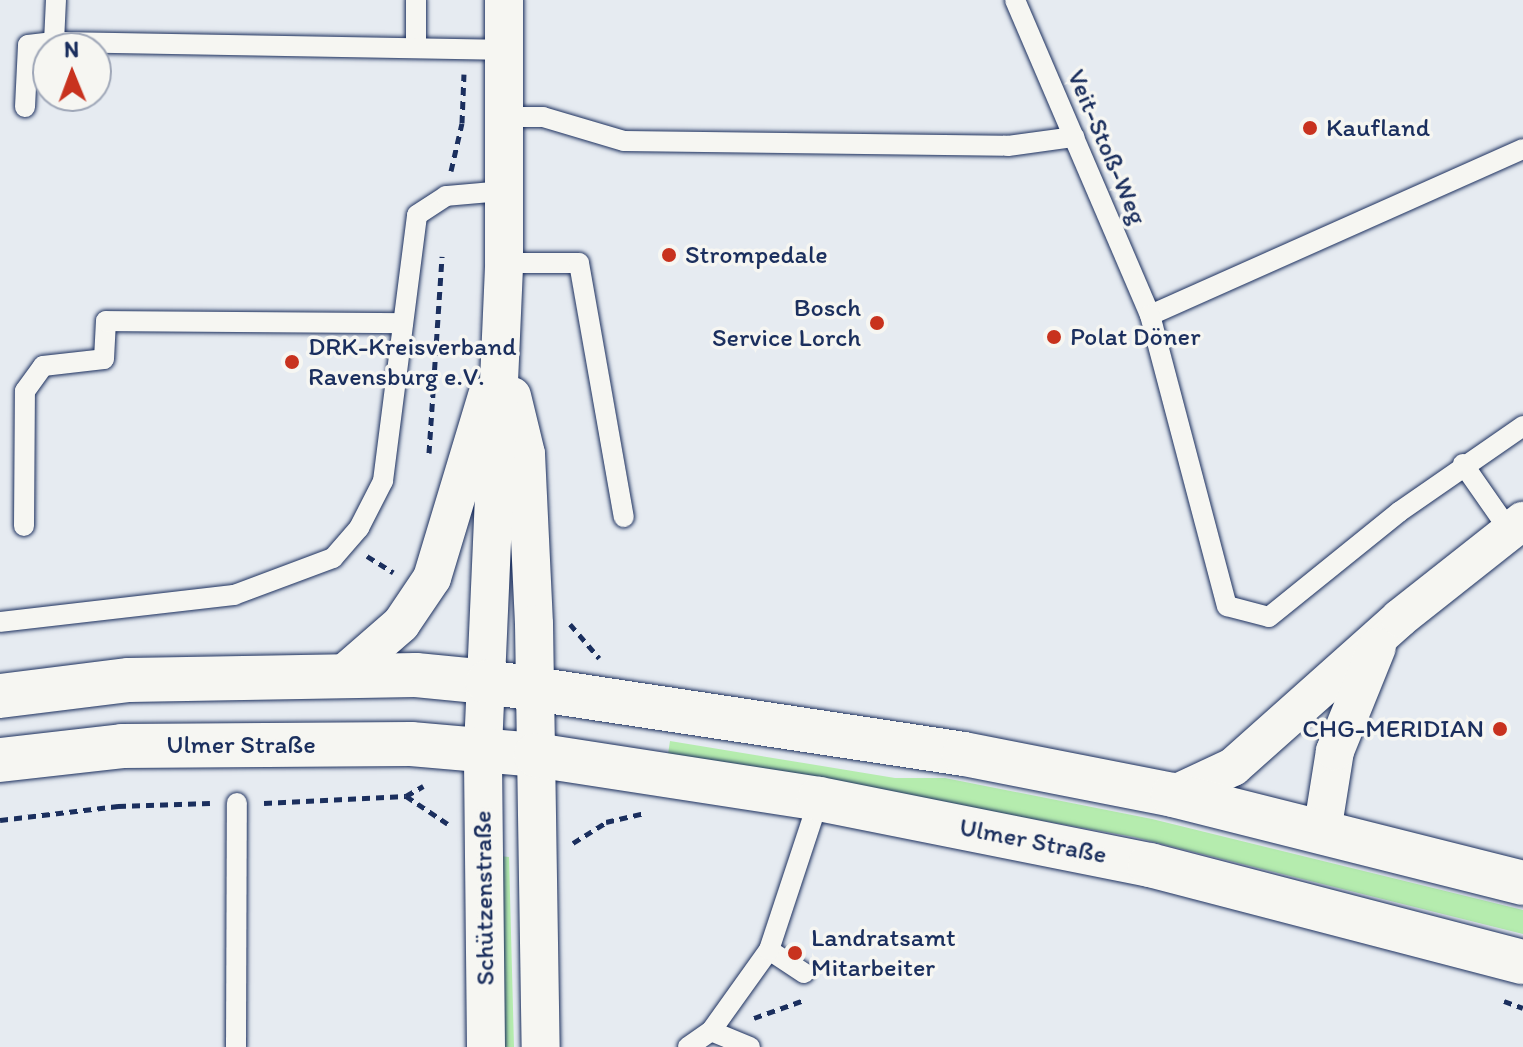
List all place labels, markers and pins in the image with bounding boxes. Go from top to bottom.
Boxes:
place label: Kaufland [1326,112,1430,144]
marker: Kaufland [1301,119,1319,137]
place label: Strompedale [685,239,828,271]
marker: Strompedale [660,246,678,264]
place label: Bosch Service Lorch [712,292,861,354]
marker: Bosch Service Lorch [868,314,886,332]
place label: Polat Döner [1070,321,1201,353]
marker: Polat Döner [1045,328,1063,346]
place label: DRK-Kreisverband Ravensburg e.V. [308,331,517,392]
marker: DRK-Kreisverband Ravensburg e.V. [283,353,301,371]
place label: CHG-MERIDIAN [1302,713,1484,745]
marker: CHG-MERIDIAN [1491,720,1509,738]
place label: Landratsamt Mitarbeiter [811,922,956,984]
marker: Landratsamt Mitarbeiter [786,944,804,962]

